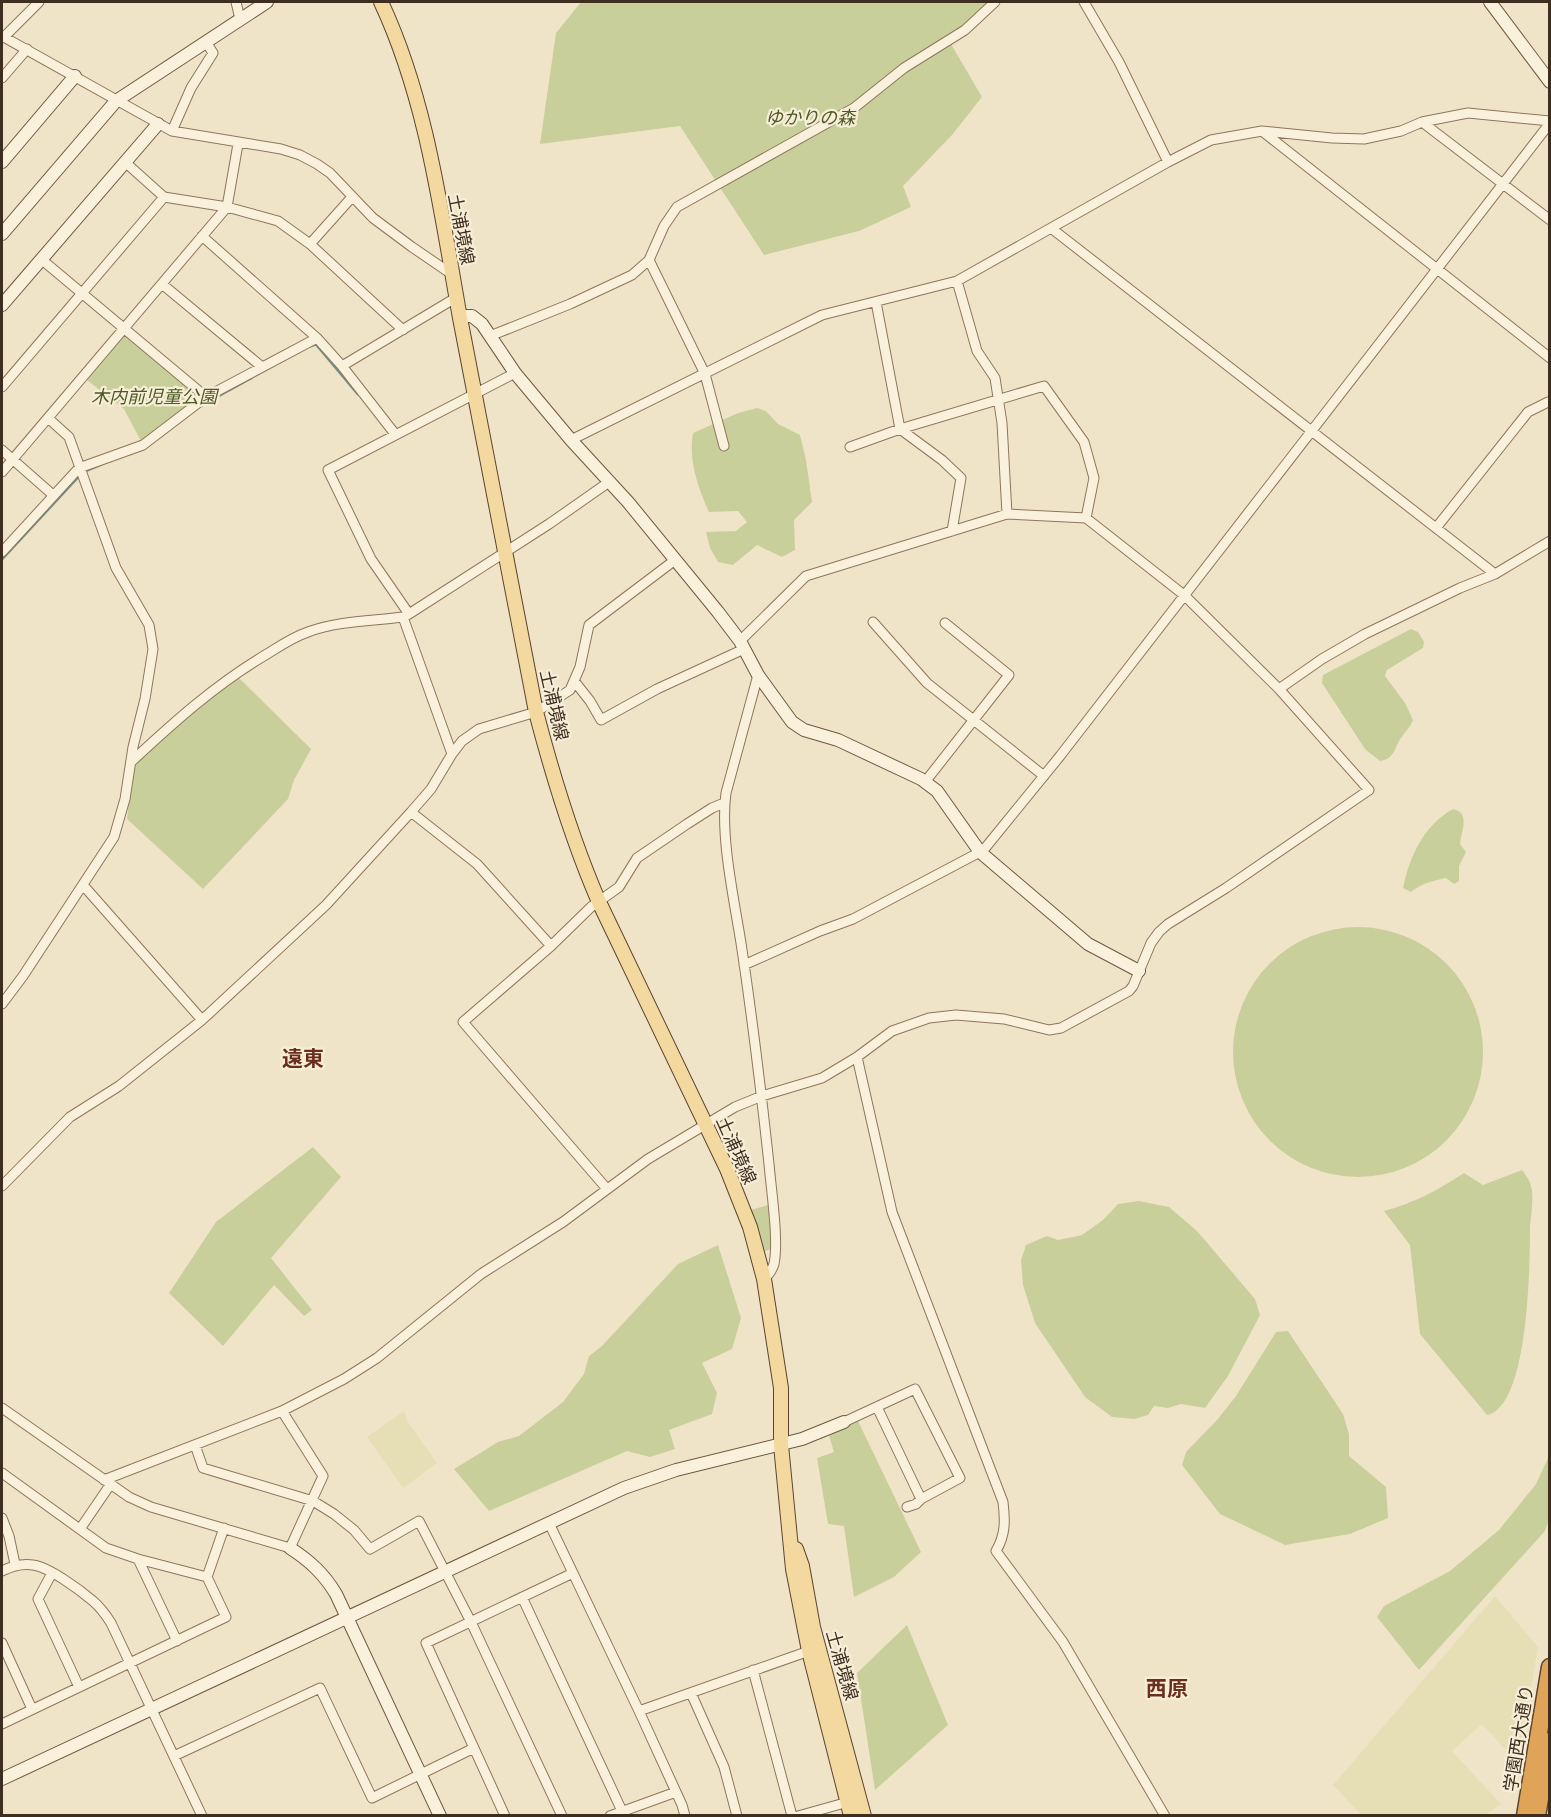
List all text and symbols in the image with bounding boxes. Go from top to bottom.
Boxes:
park label: ゆかりの森 [765,105,857,129]
street label: 土浦境線 [443,191,481,267]
park label: 木内前児童公園 [91,384,220,408]
street label: 土浦境線 [535,667,575,743]
district label: 遠東 [282,1043,324,1071]
street label: 土浦境線 [711,1112,763,1188]
street label: 土浦境線 [822,1627,864,1703]
district label: 西原 [1146,1673,1188,1701]
street label: 学園西大通り [1498,1683,1538,1793]

